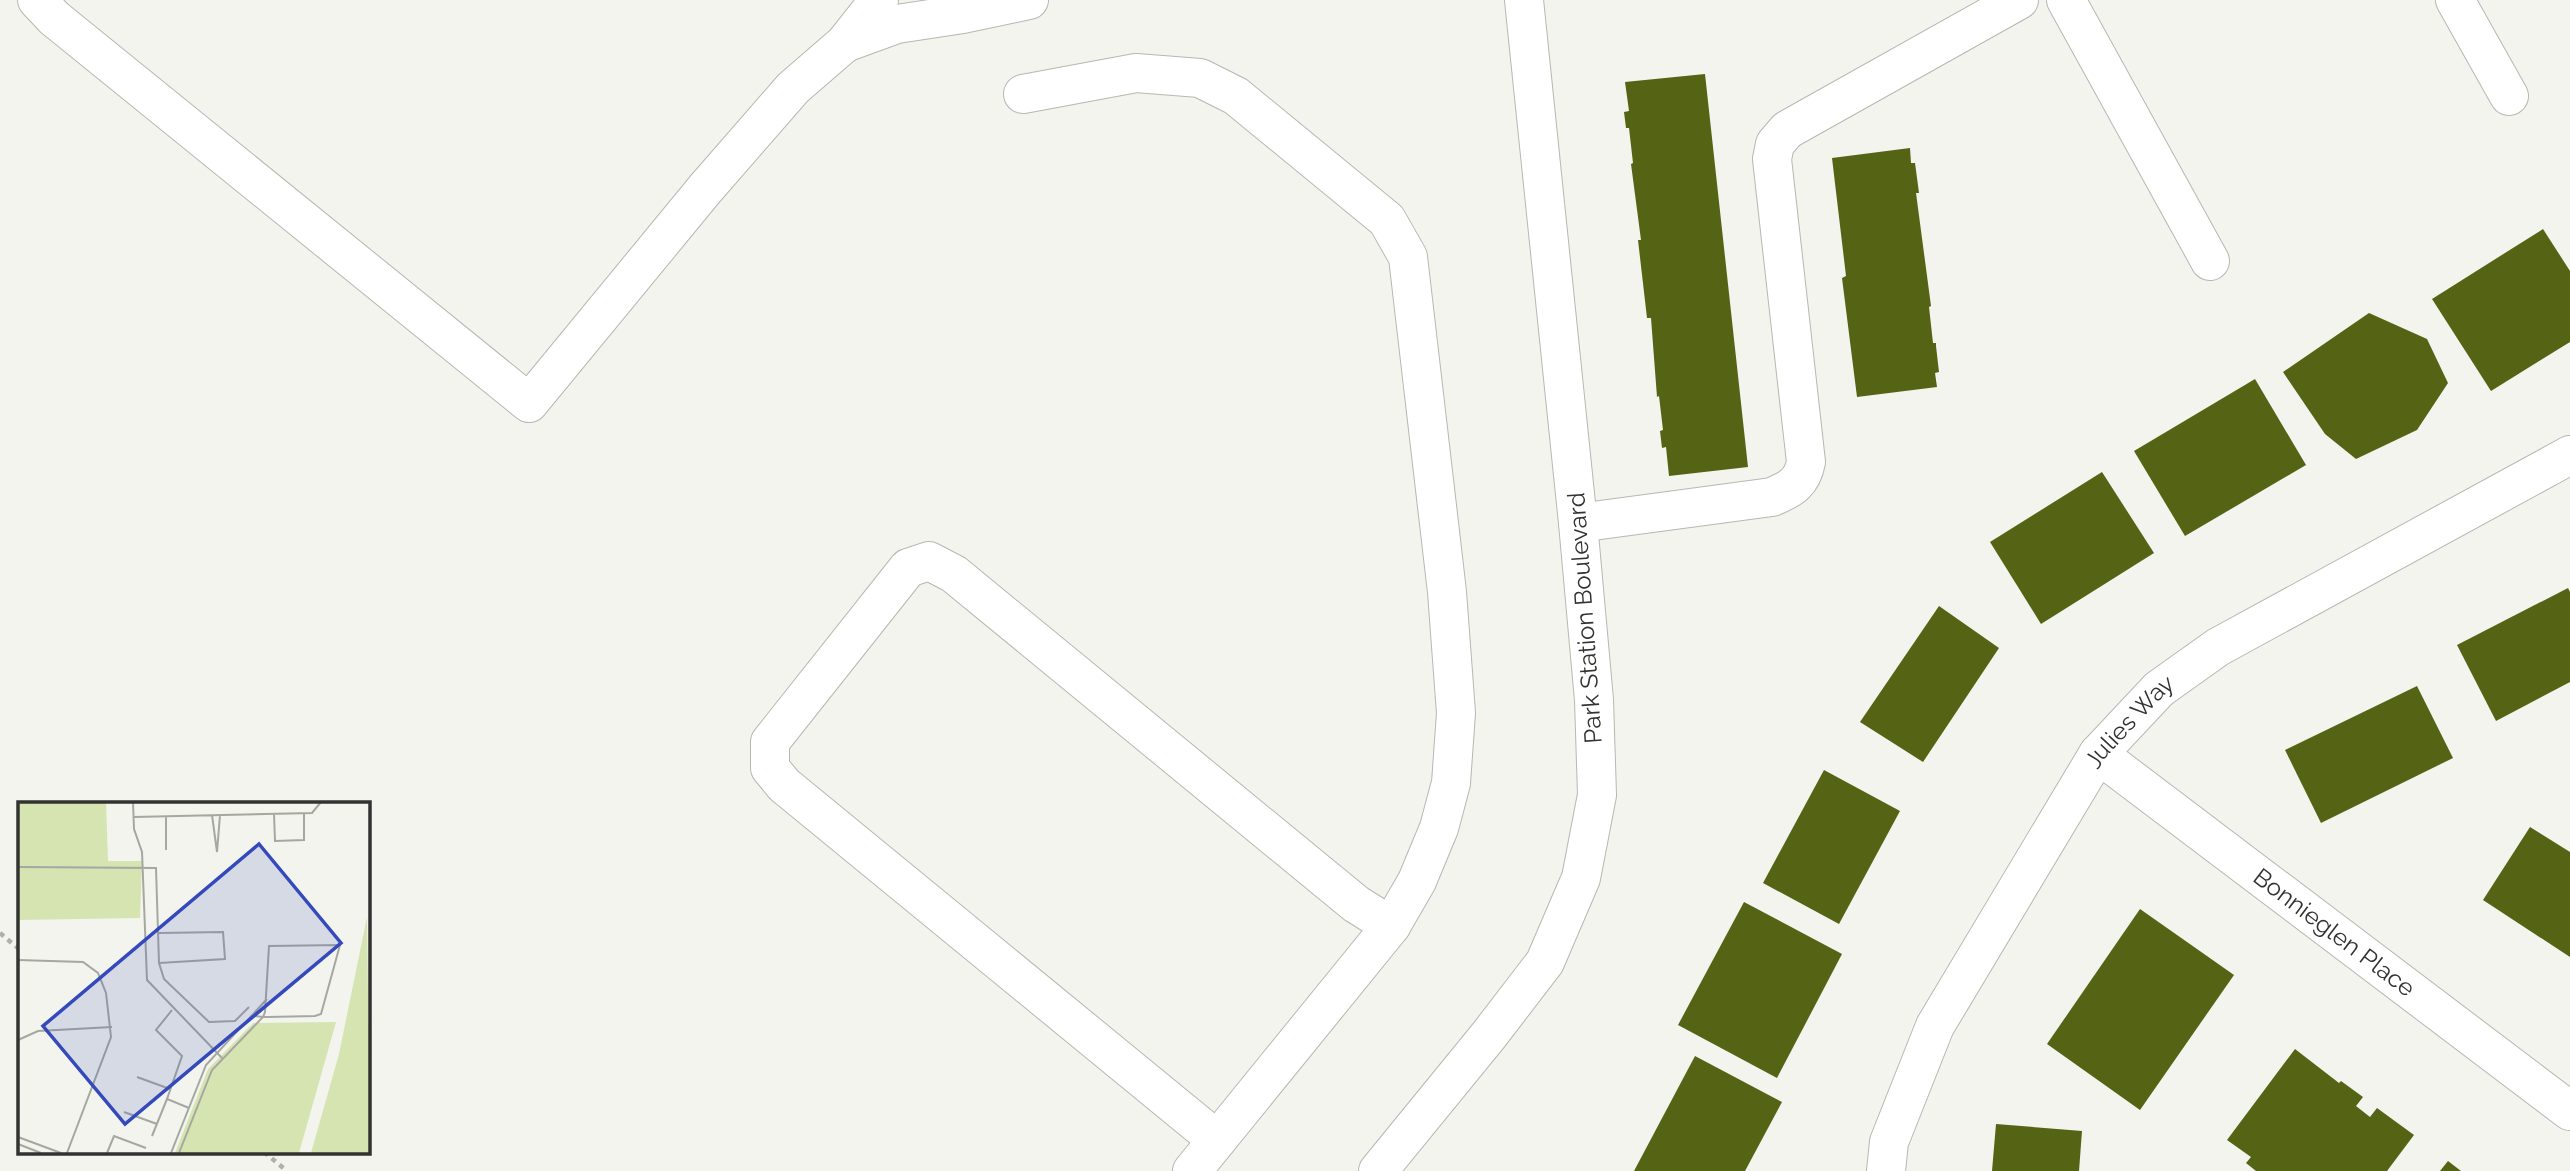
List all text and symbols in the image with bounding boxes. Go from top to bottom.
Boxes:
street label: Park Station Boulevard [1561,492,1608,745]
street label: Julies Way [2078,668,2179,773]
inset map [18,802,369,1154]
street label: Bonnieglen Place [2248,862,2421,1003]

